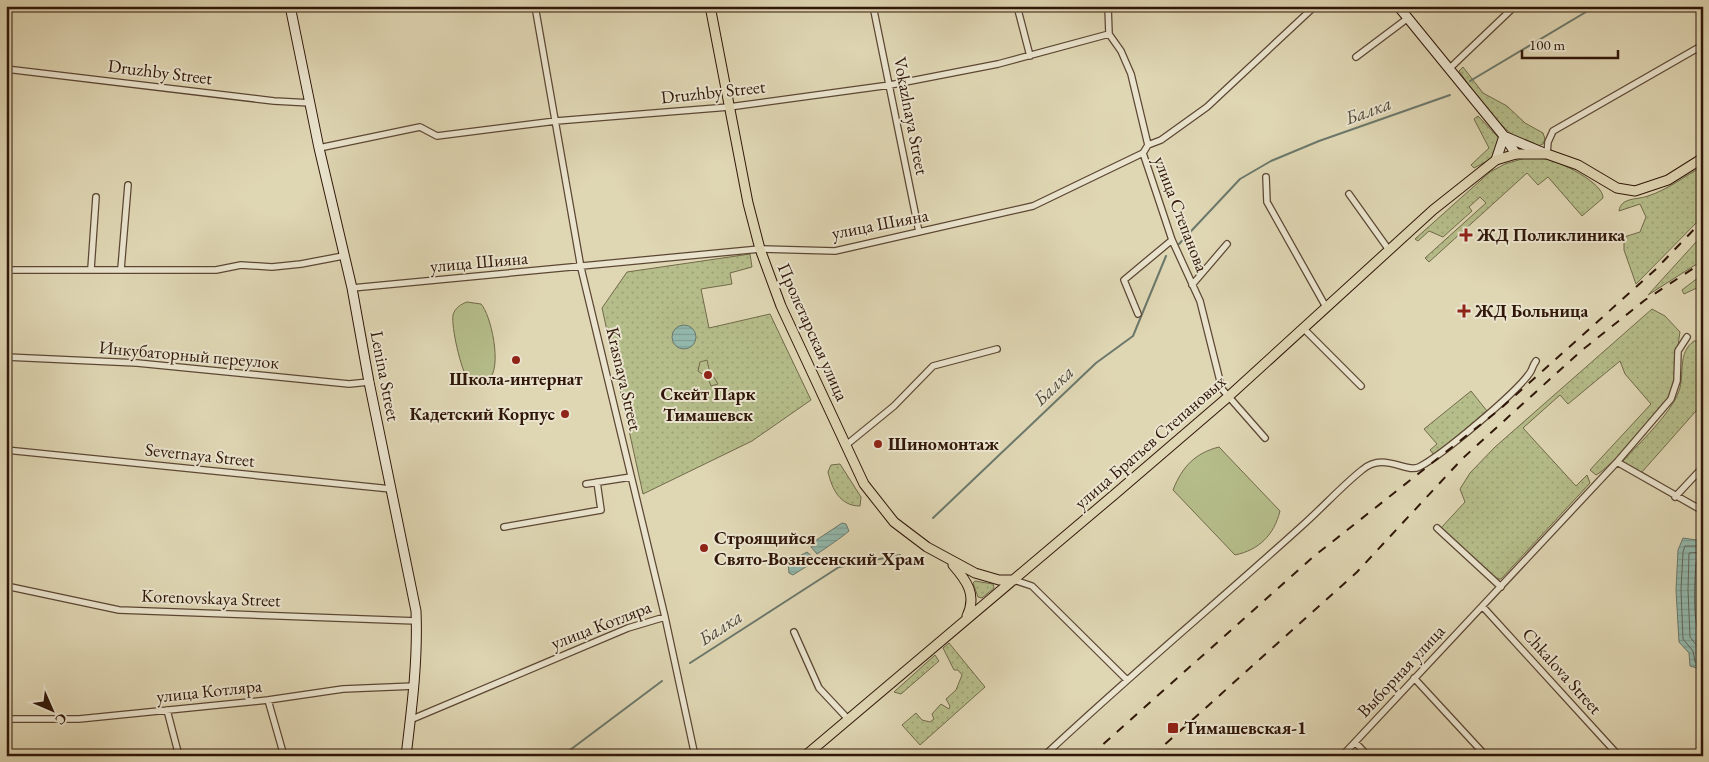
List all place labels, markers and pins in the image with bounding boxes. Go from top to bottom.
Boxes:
place label: ЖД Поликлиника [1476,223,1625,246]
marker: ЖД Поликлиника [1459,228,1473,242]
place label: ЖД Больница [1474,299,1589,322]
marker: ЖД Больница [1457,304,1471,318]
marker: Школа-интернат [510,354,522,366]
place label: Школа-интернат [449,367,583,390]
marker: Скейт Парк Тимашевск [702,369,714,381]
place label: Скейт Парк Тимашевск [661,382,755,426]
place label: Кадетский Корпус [409,402,556,425]
marker: Кадетский Корпус [559,408,571,420]
place label: Шиномонтаж [888,432,999,455]
marker: Шиномонтаж [872,438,884,450]
place label: Строящийся Свято-Вознесенский Храм [714,526,925,570]
marker: Строящийся Свято-Вознесенский Храм [698,542,710,554]
place label: Тимашевская-1 [1184,716,1307,739]
marker: Тимашевская-1 [1166,721,1180,735]

